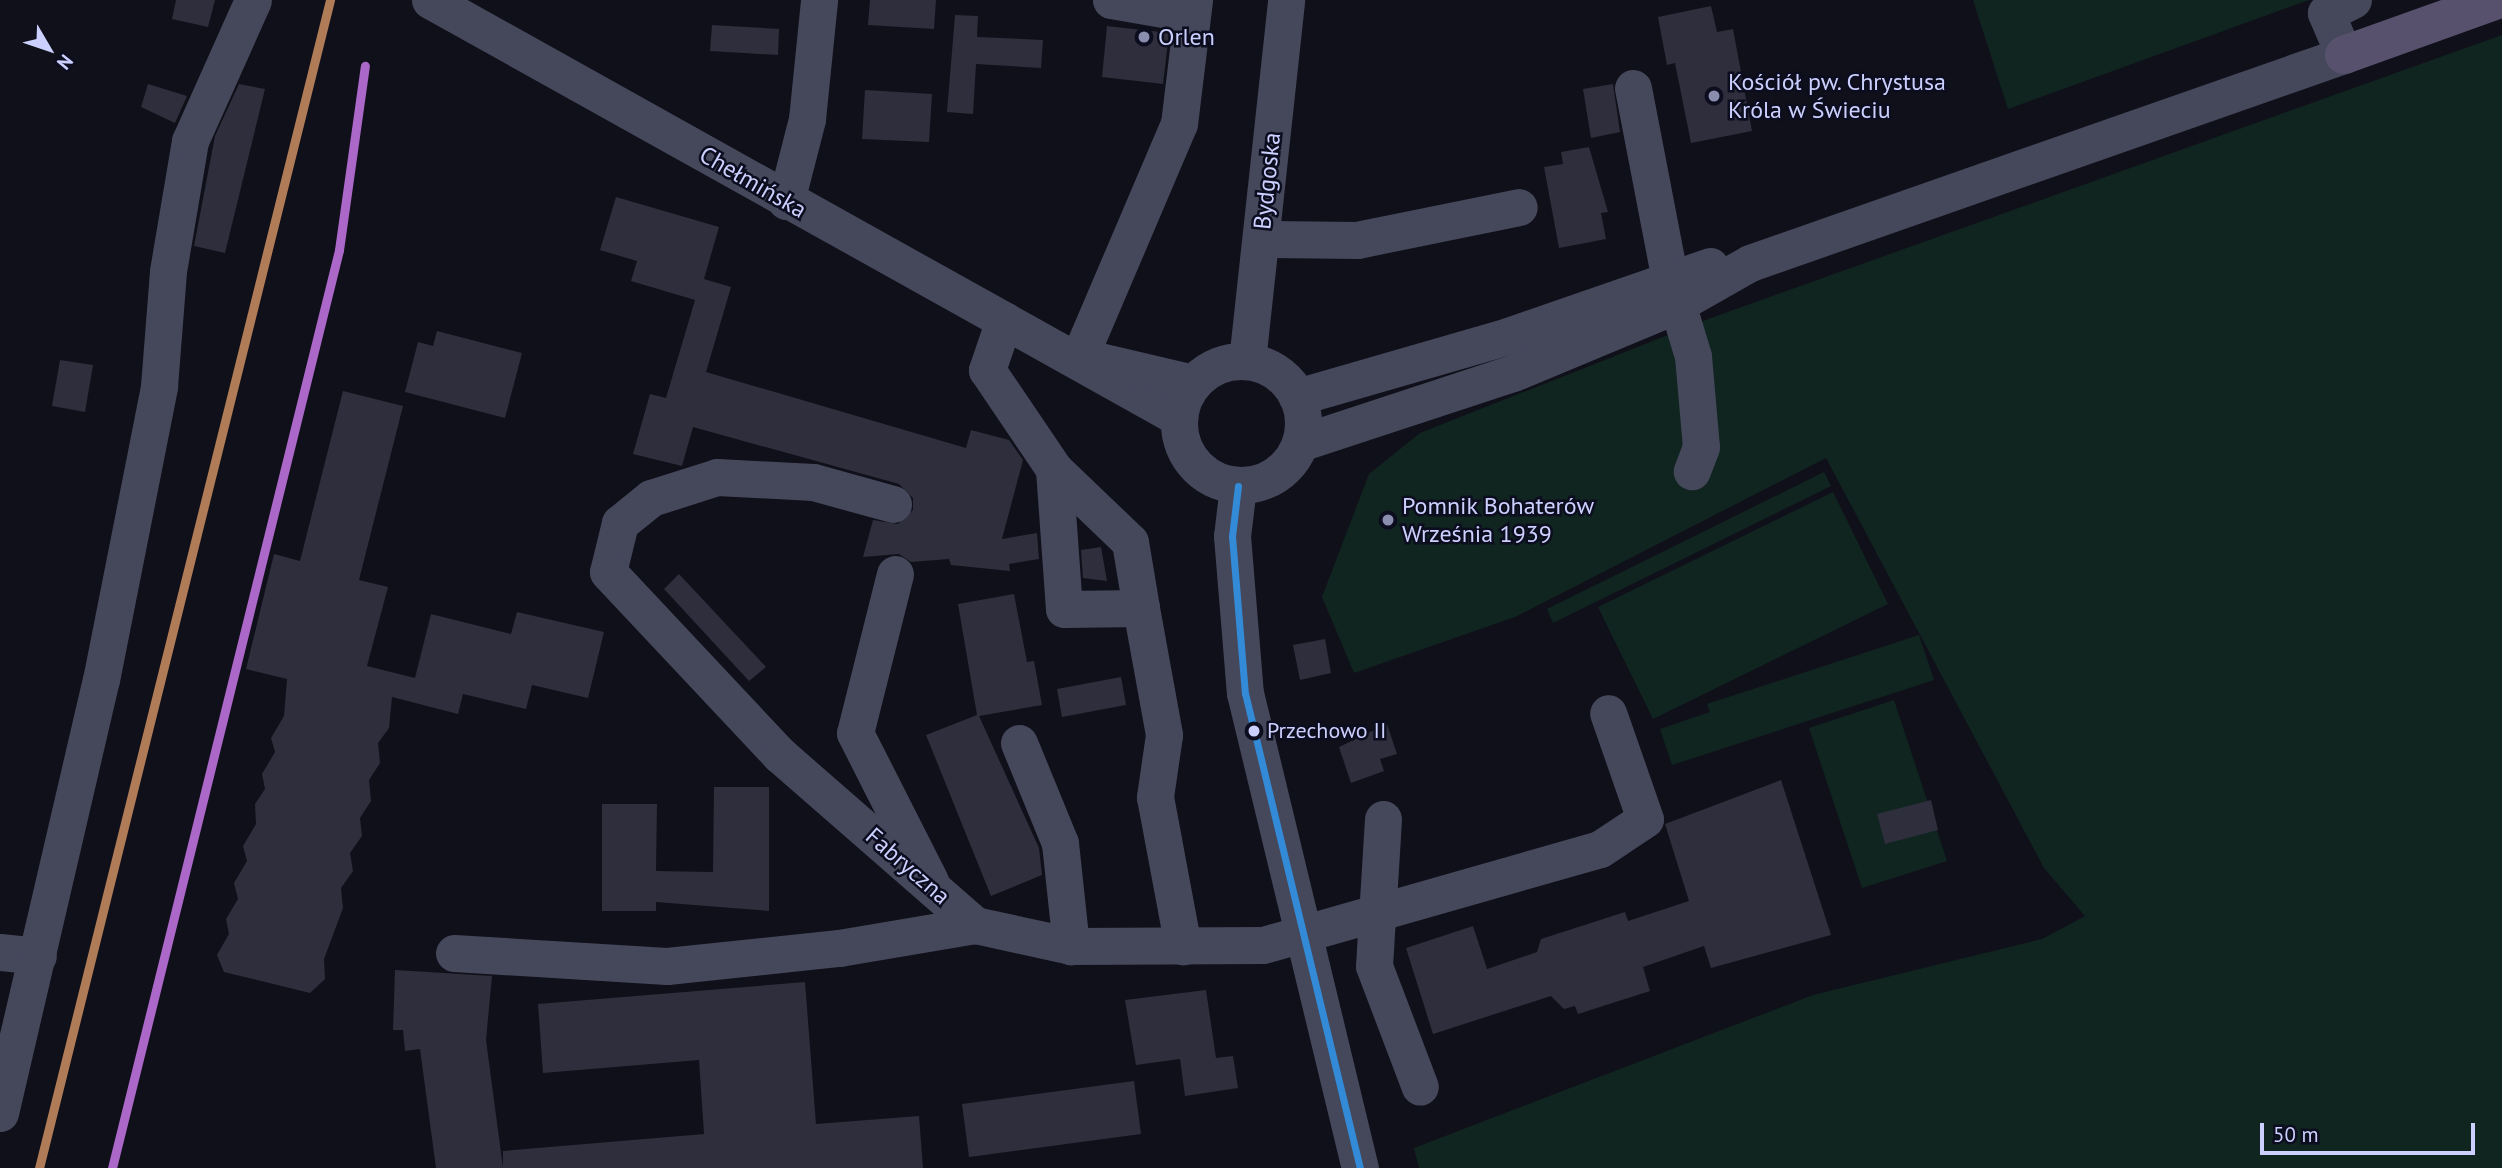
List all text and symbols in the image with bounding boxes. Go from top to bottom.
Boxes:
north arrow [14,14,84,84]
place label: Orlen [1158,23,1215,51]
marker: Orlen [1136,29,1152,45]
text: N [52,50,79,75]
place label: Kościół pw. Chrystusa Króla w Świeciu [1728,68,1948,124]
marker: Kościół pw. Chrystusa Króla w Świeciu [1706,88,1722,104]
street label: Bydgoska [1248,131,1286,231]
street label: Chełmińska [694,140,812,224]
place label: Pomnik Bohaterów Września 1939 [1402,492,1595,548]
marker: Pomnik Bohaterów Września 1939 [1380,512,1396,528]
place label: Przechowo II [1267,718,1386,744]
marker: Przechowo II [1247,724,1261,738]
street label: Fabryczna [860,821,956,911]
scale bar [2264,1108,2479,1152]
text: 50 m [2273,1121,2319,1148]

